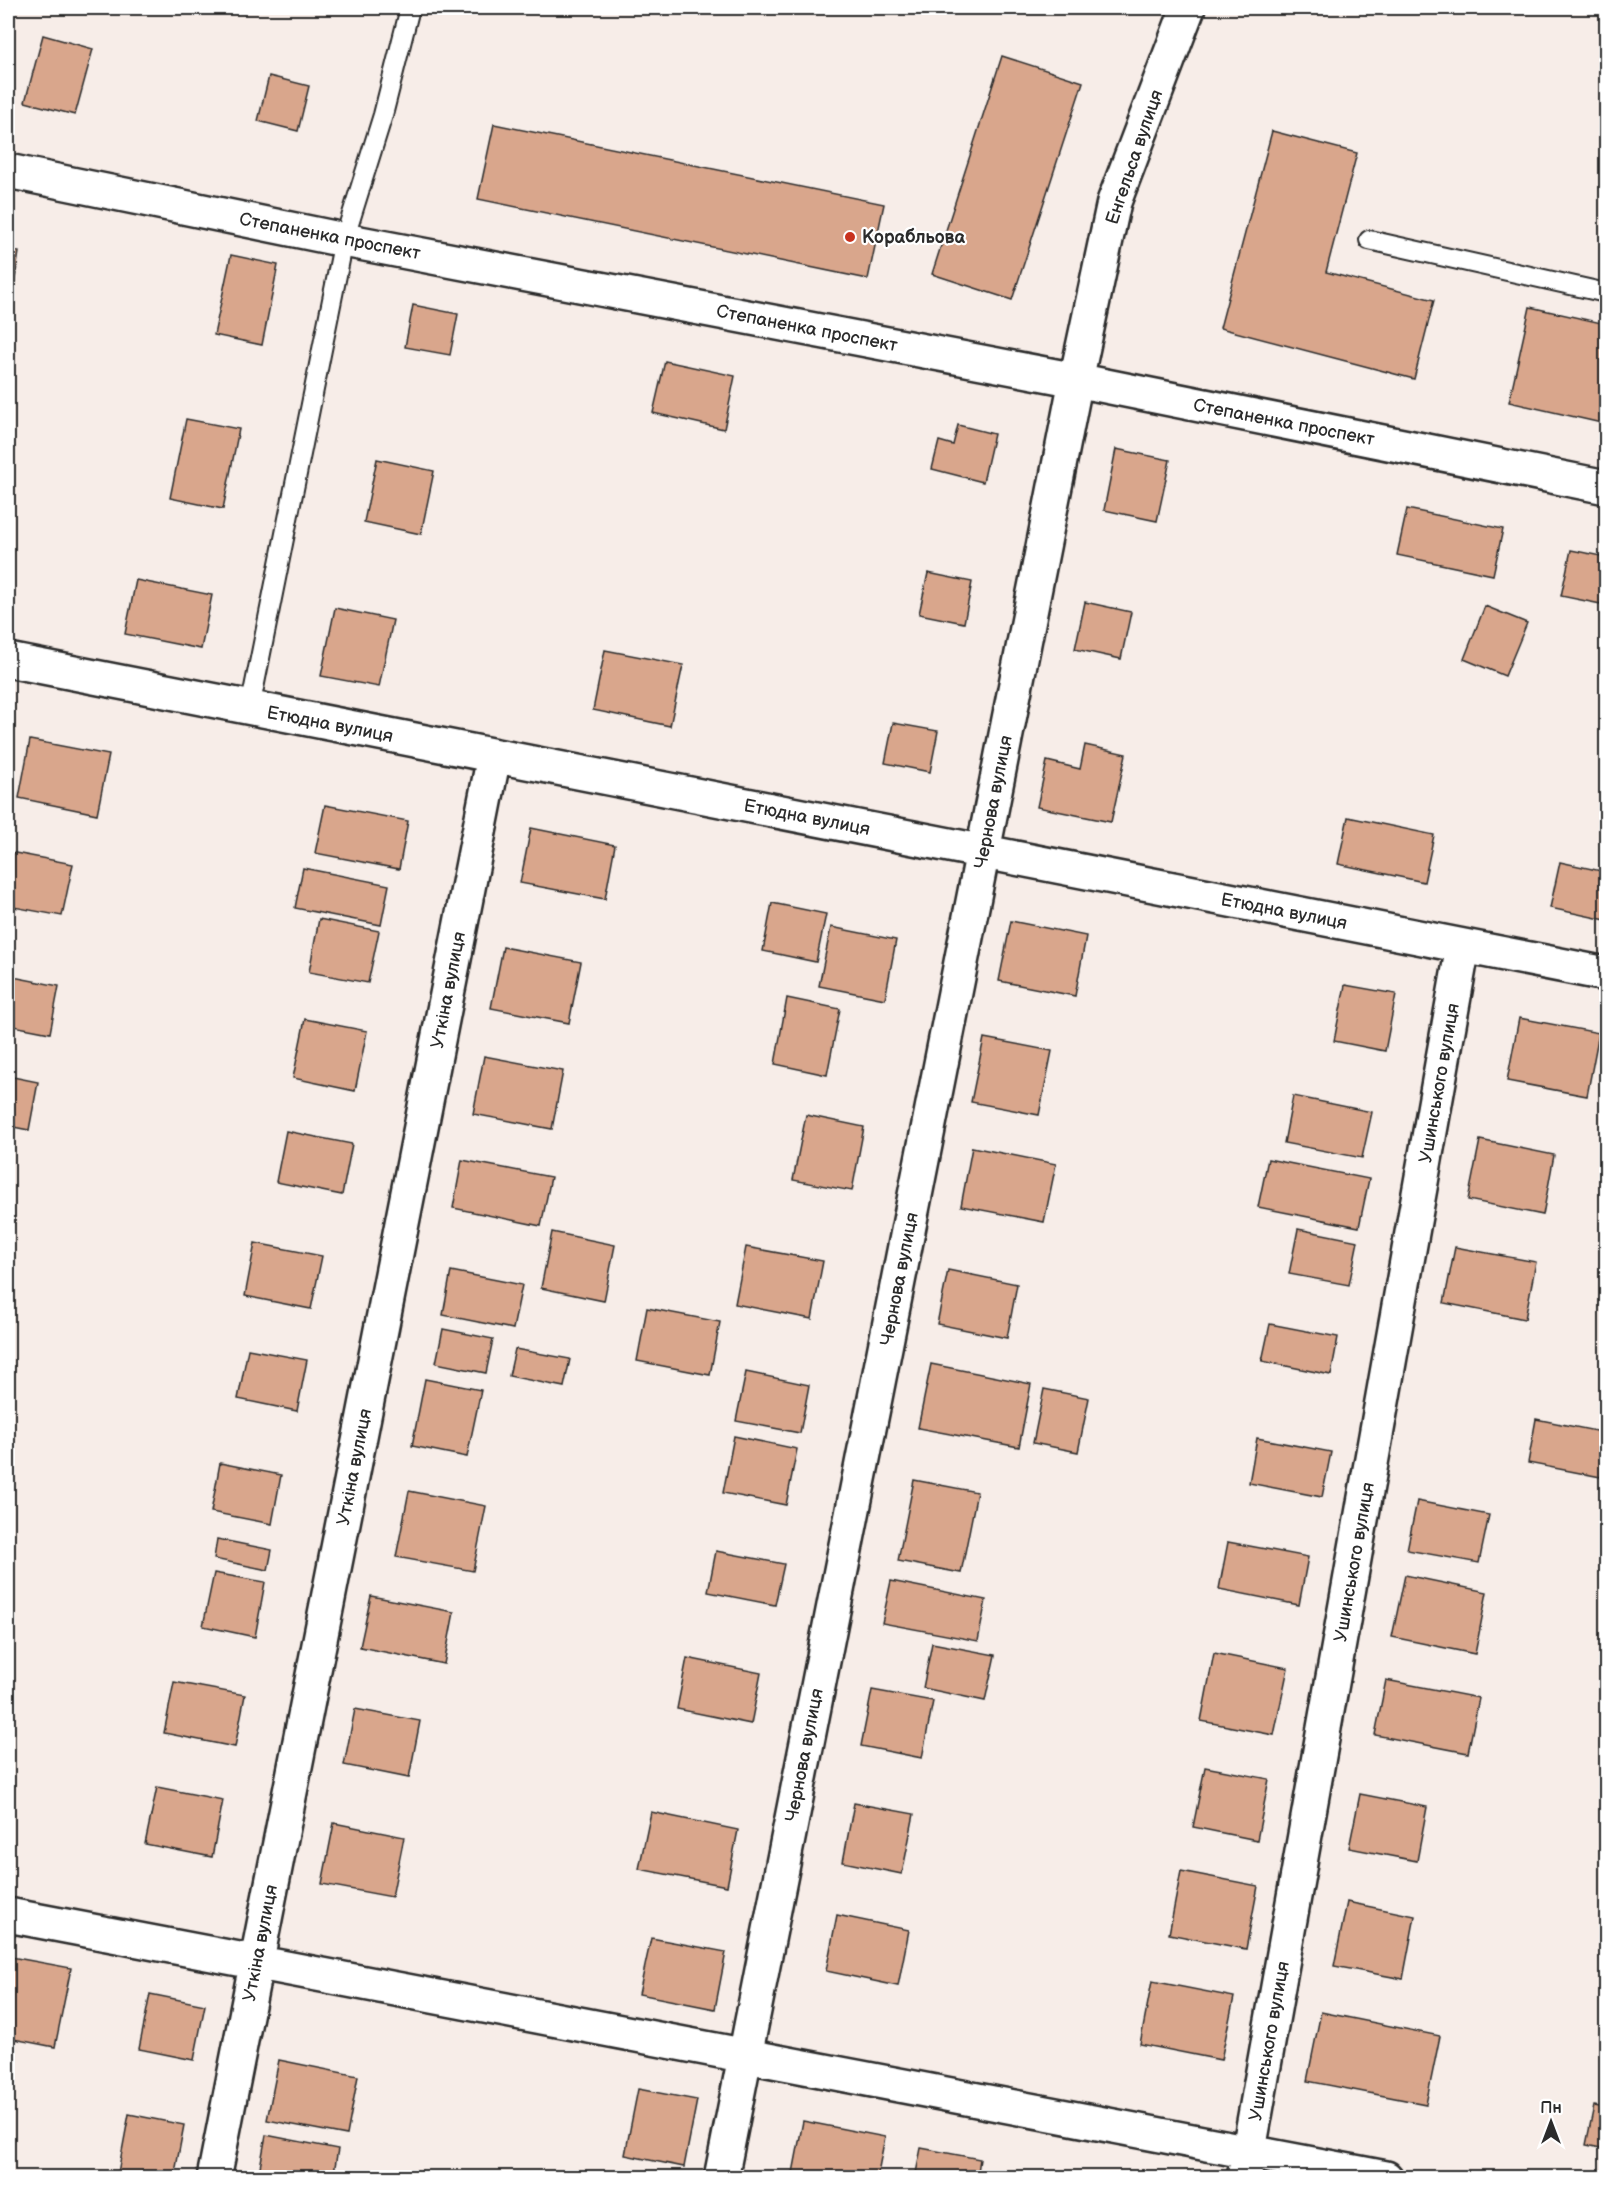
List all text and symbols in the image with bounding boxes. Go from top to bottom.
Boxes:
street label: Енгельса вулиця [1102,87,1167,227]
street label: Степаненка проспект [238,209,423,264]
place label: Корабльова [862,227,965,248]
marker: Корабльова [843,230,857,244]
street label: Степаненка проспект [715,301,900,356]
street label: Степаненка проспект [1192,395,1377,450]
street label: Етюдна вулиця [265,702,395,747]
street label: Чернова вулиця [970,734,1017,870]
street label: Етюдна вулиця [742,795,872,840]
street label: Етюдна вулиця [1219,889,1349,934]
street label: Уткіна вулиця [427,930,470,1050]
street label: Ушинського вулиця [1415,1002,1464,1165]
street label: Чернова вулиця [876,1211,923,1347]
street label: Уткіна вулиця [333,1407,376,1527]
street label: Ушинського вулиця [1330,1481,1379,1644]
street label: Чернова вулиця [781,1687,828,1823]
street label: Уткіна вулиця [239,1883,282,2003]
street label: Ушинського вулиця [1245,1960,1294,2123]
north arrow [1521,2092,1581,2152]
text: Пн [1540,2099,1562,2118]

